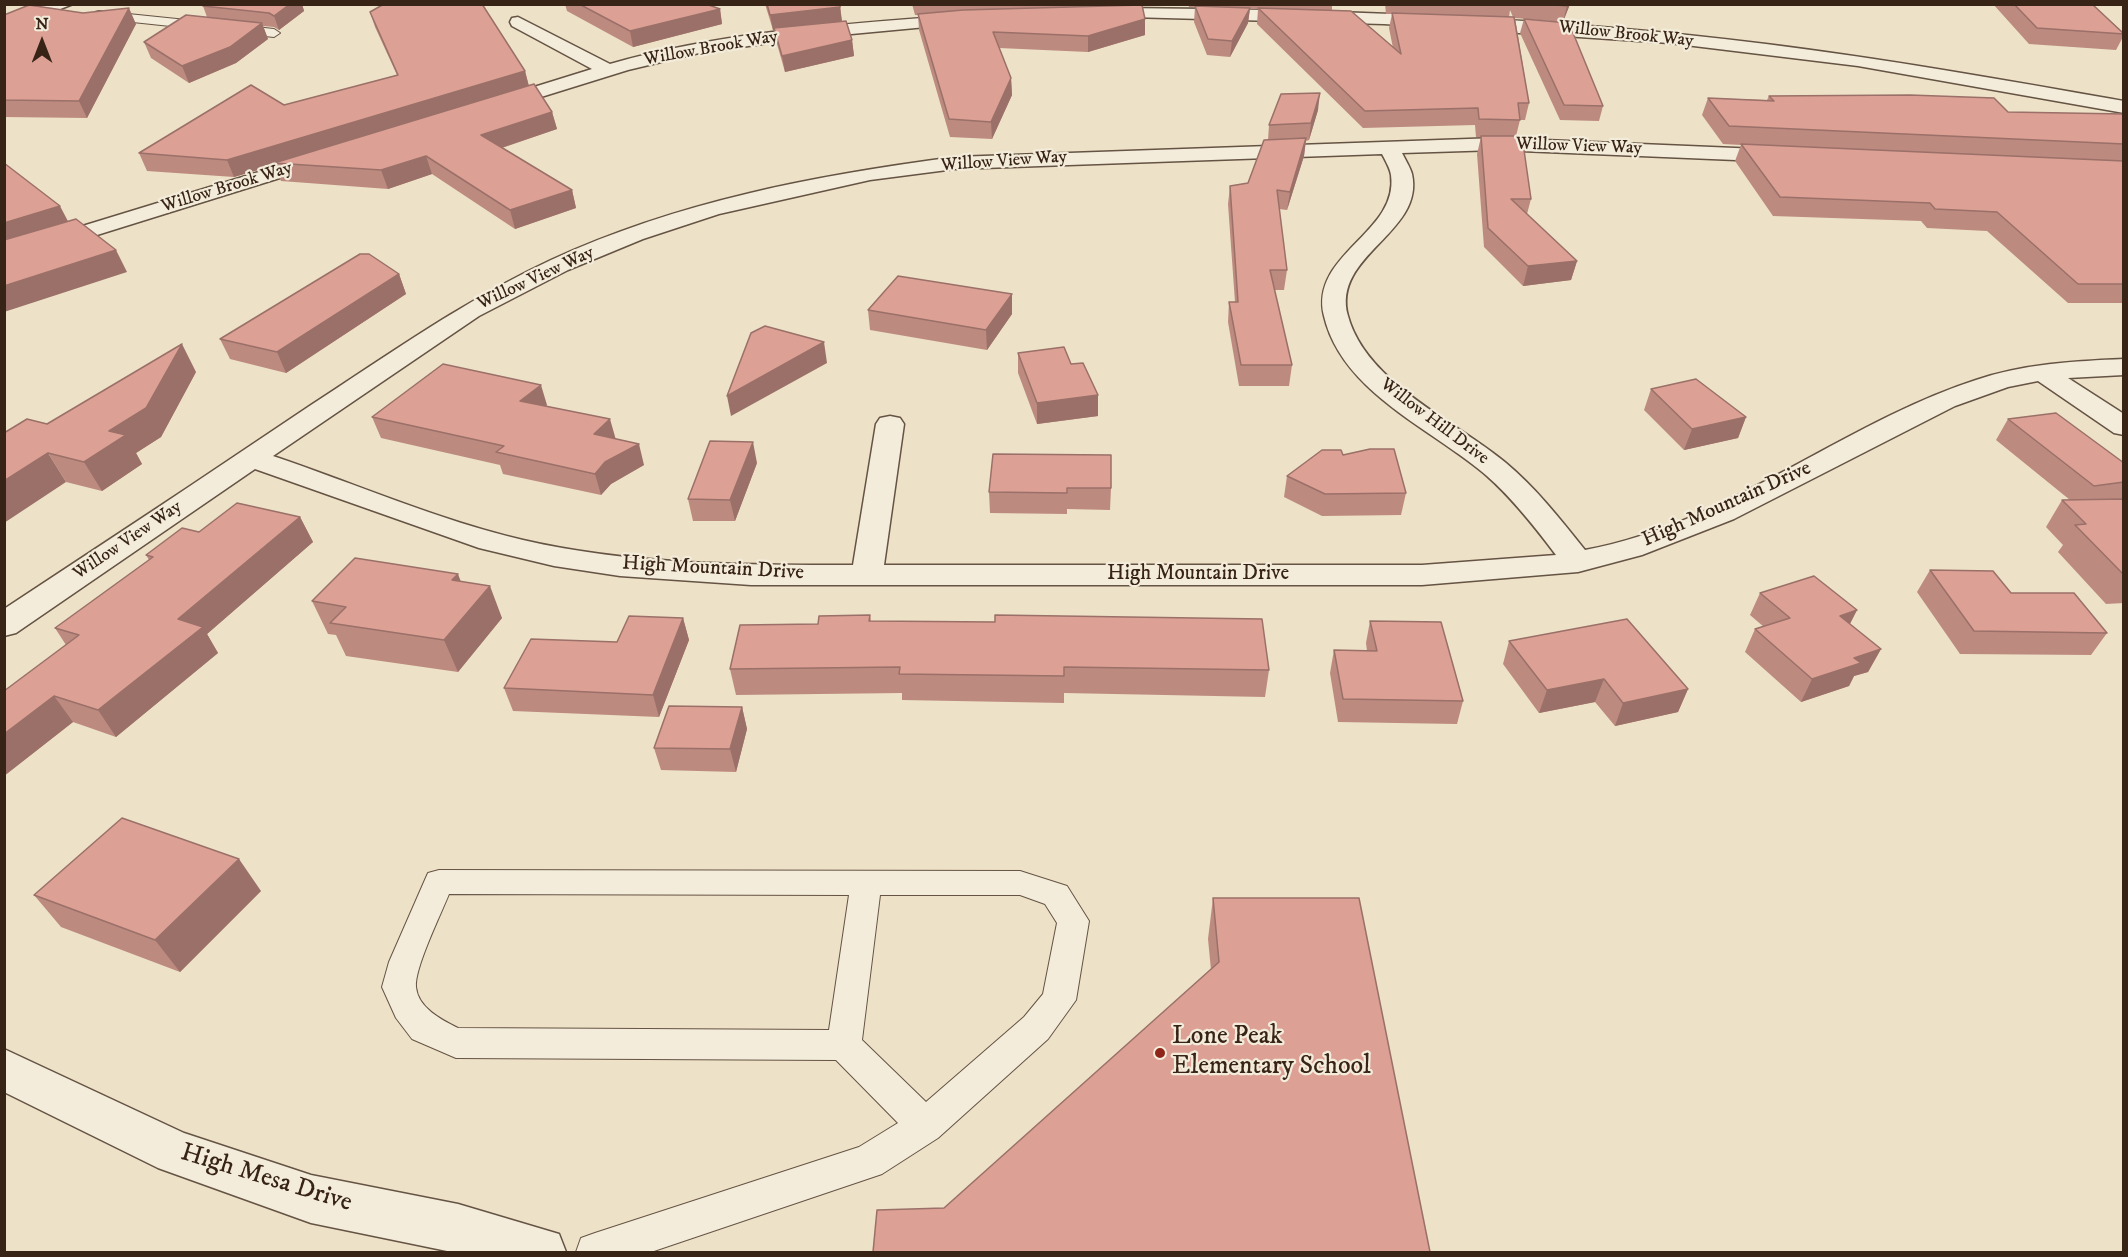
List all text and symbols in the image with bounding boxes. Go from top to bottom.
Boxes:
north arrow [12,12,72,72]
text: N [35,14,49,34]
street label: Willow Brook Way [1557,17,1695,53]
street label: Willow Brook Way [642,27,780,71]
street label: Willow View Way [1516,134,1642,160]
street label: Willow View Way [940,147,1068,177]
street label: Willow Brook Way [159,158,295,218]
street label: Willow View Way [474,243,598,315]
street label: Willow Hill Drive [1375,374,1493,470]
street label: High Mountain Drive [1639,456,1815,554]
street label: Willow View Way [70,497,186,585]
street label: High Mountain Drive [621,552,805,586]
street label: High Mountain Drive [1107,562,1289,588]
place label: Lone Peak Elementary School [1172,1022,1371,1084]
marker: Lone Peak Elementary School [1153,1046,1167,1060]
street label: High Mesa Drive [176,1138,356,1220]

